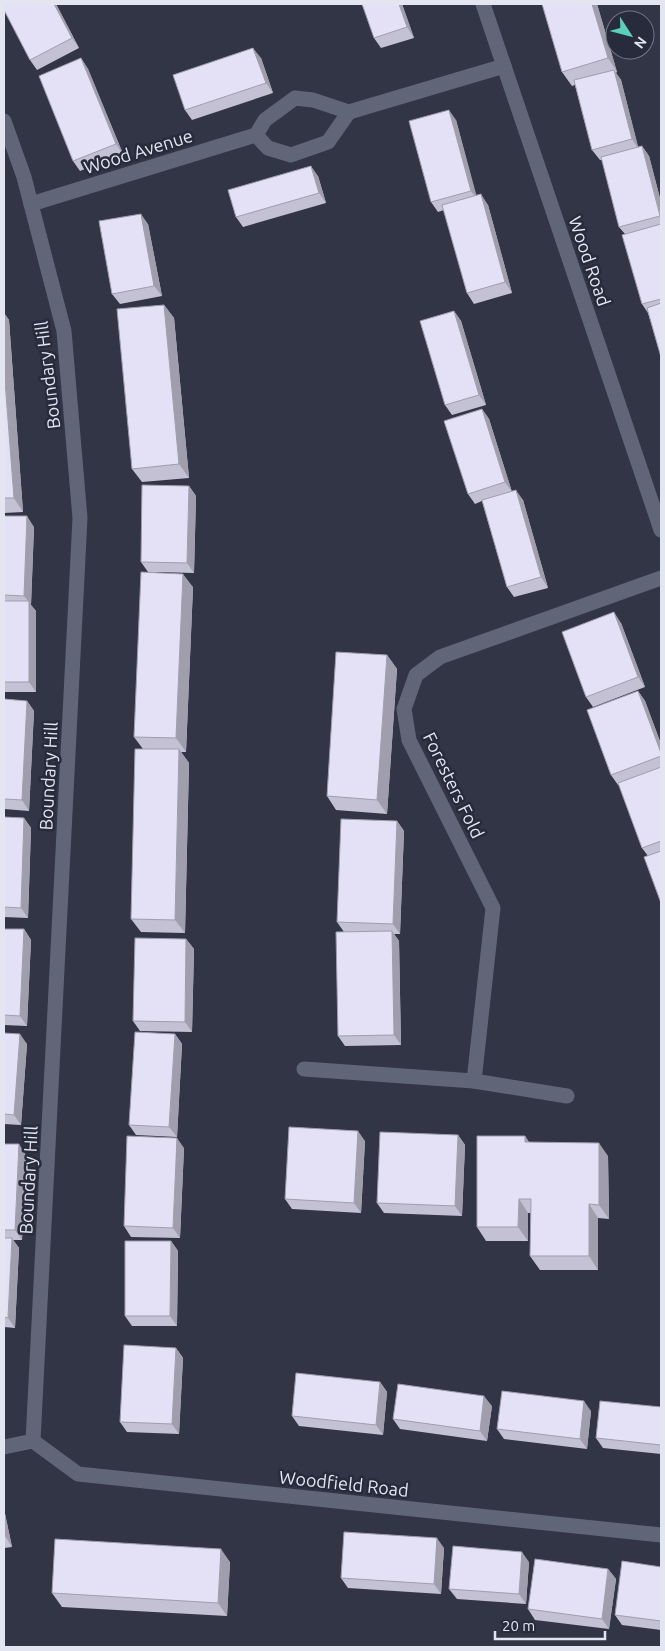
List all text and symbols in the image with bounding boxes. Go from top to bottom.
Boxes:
north arrow [605,10,655,60]
text: N [631,34,650,52]
street label: Wood Avenue [81,125,195,177]
street label: Wood Road [565,213,615,309]
street label: Boundary Hill [30,320,64,430]
street label: Boundary Hill [35,721,61,831]
street label: Foresters Fold [420,729,488,841]
street label: Boundary Hill [15,1125,41,1235]
street label: Woodfield Road [278,1466,410,1500]
scale bar [495,1608,605,1640]
text: 20 m [502,1617,535,1634]

